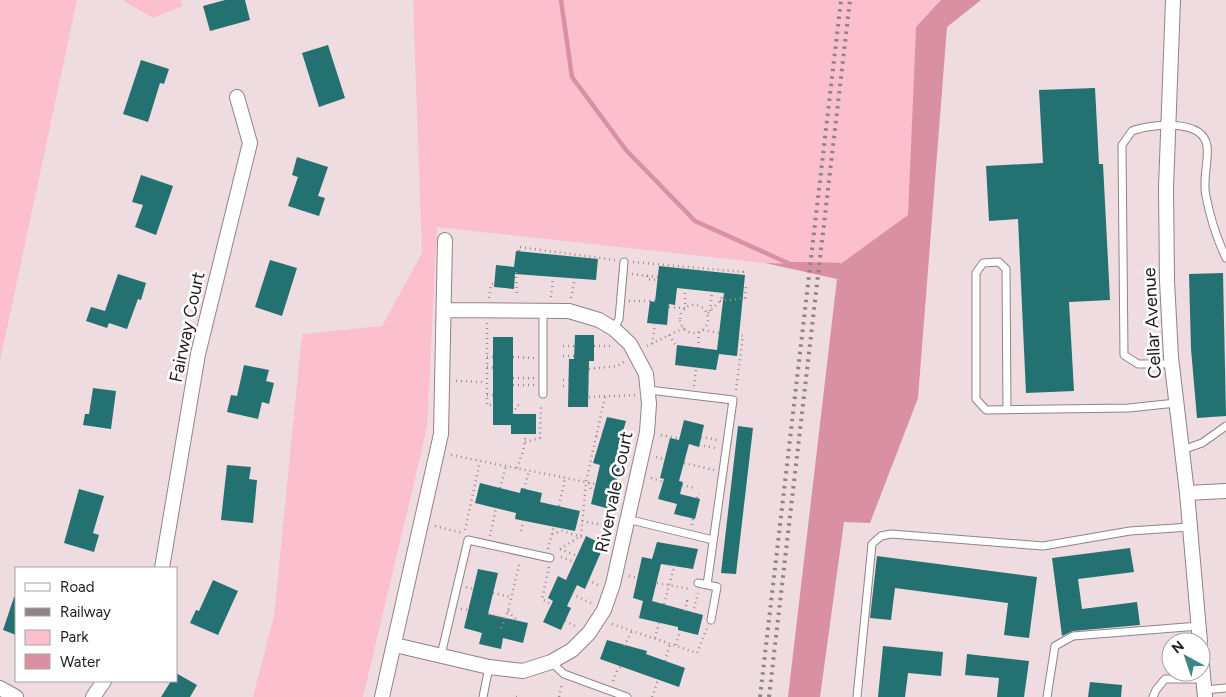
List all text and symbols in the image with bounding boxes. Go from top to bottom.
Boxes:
street label: Cellar Avenue [1138,267,1166,379]
street label: Fairway Court [165,270,209,384]
street label: Rivervale Court [590,429,638,555]
legend [15,567,178,682]
text: Road [60,578,95,596]
text: Railway [60,603,111,621]
text: Park [60,628,89,646]
north arrow [1161,632,1211,682]
text: N [1168,637,1188,657]
text: Water [60,653,100,671]

